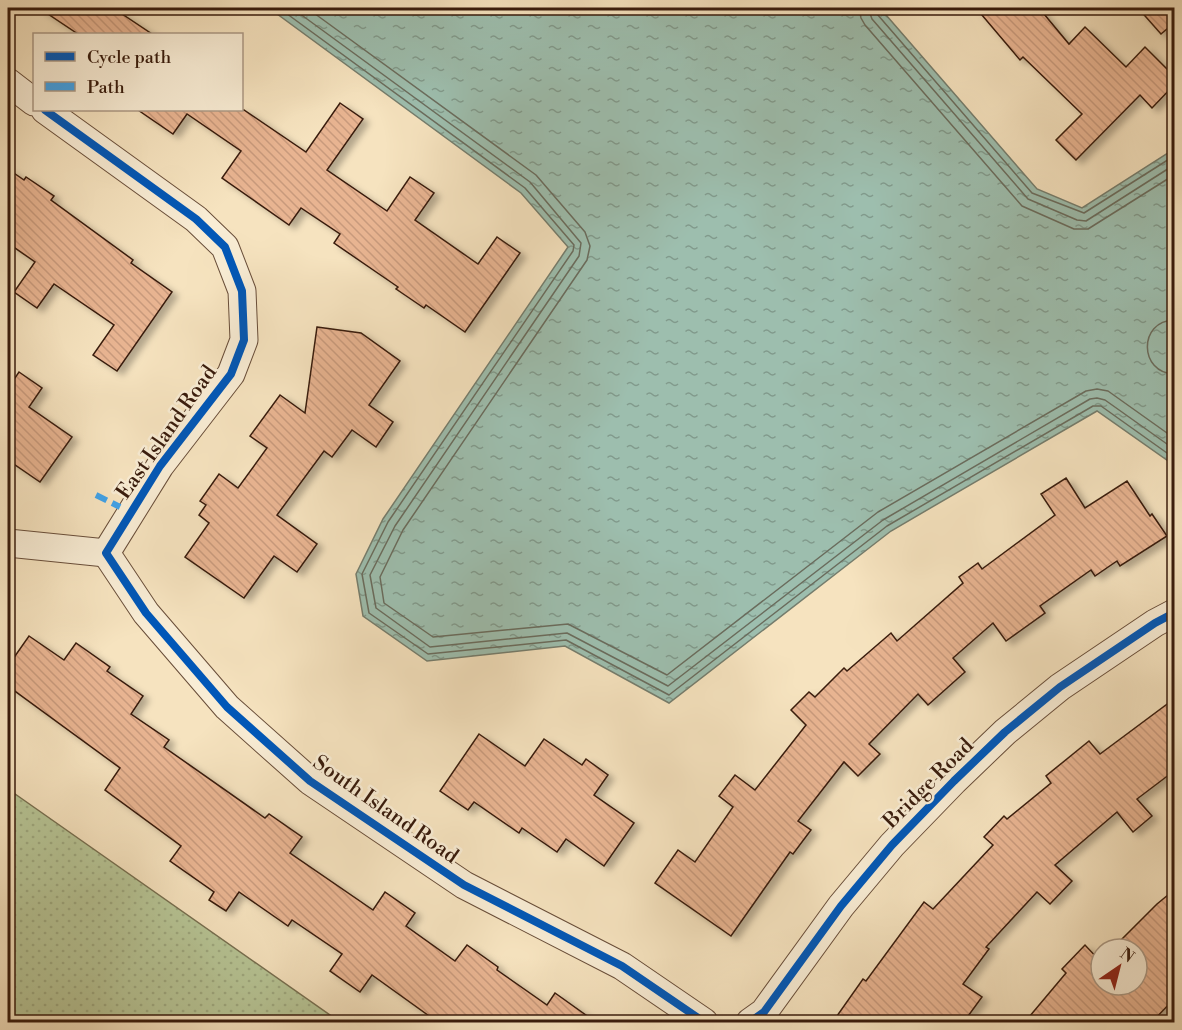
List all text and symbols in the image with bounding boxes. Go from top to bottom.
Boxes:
legend [33,33,243,111]
text: Cycle path [87,46,171,69]
text: Path [87,76,125,99]
street label: East Island Road [111,360,223,505]
street label: Bridge Road [877,733,979,835]
street label: South Island Road [308,750,463,870]
north arrow [1089,937,1149,997]
text: N [1116,944,1138,968]

